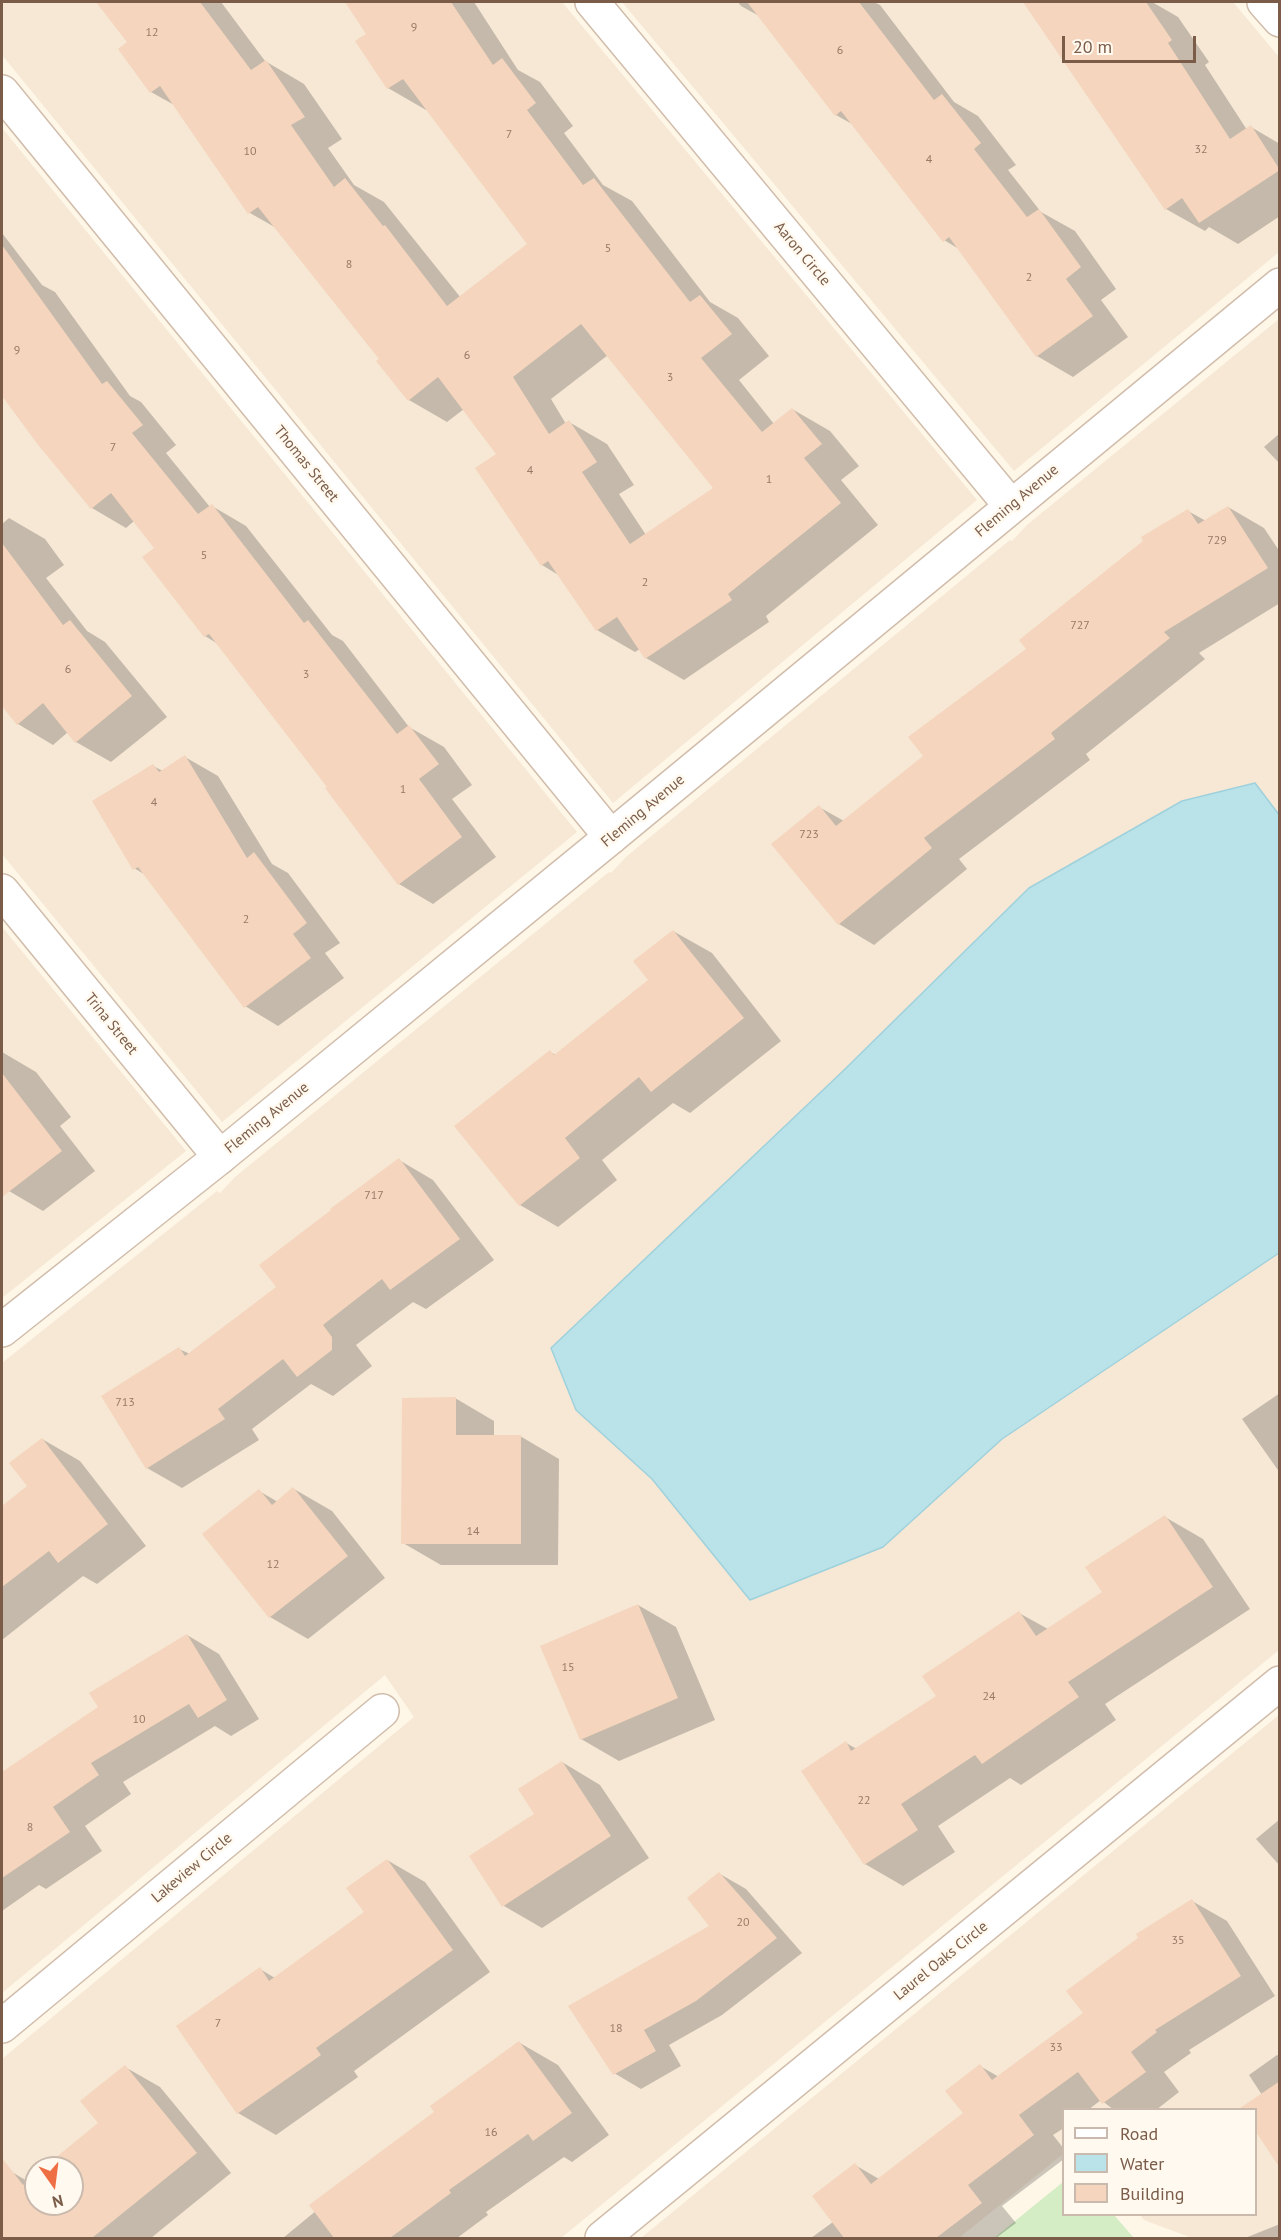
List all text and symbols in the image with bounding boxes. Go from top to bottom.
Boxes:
house number: 9 [411,21,417,35]
scale bar [1065,24,1198,62]
house number: 12 [145,26,159,40]
text: 20 m [1073,35,1112,58]
house number: 6 [837,44,843,58]
house number: 7 [506,128,512,142]
house number: 32 [1194,143,1208,157]
house number: 10 [243,145,257,159]
house number: 4 [926,153,932,167]
street label: Aaron Circle [770,218,834,290]
house number: 5 [605,242,611,256]
house number: 8 [346,258,352,272]
house number: 2 [1026,271,1032,285]
house number: 9 [14,344,20,358]
house number: 6 [464,349,470,363]
house number: 3 [667,371,673,385]
street label: Thomas Street [270,422,342,506]
house number: 7 [110,441,116,455]
street label: Fleming Avenue [972,461,1062,541]
house number: 4 [527,464,533,478]
house number: 1 [766,473,772,487]
house number: 729 [1207,534,1227,548]
house number: 5 [201,549,207,563]
house number: 2 [642,576,648,590]
house number: 727 [1070,619,1090,633]
house number: 6 [65,663,71,677]
house number: 3 [303,668,309,682]
street label: Fleming Avenue [598,771,688,851]
house number: 1 [400,783,406,797]
house number: 4 [151,796,157,810]
house number: 723 [799,828,819,842]
house number: 2 [243,913,249,927]
street label: Trina Street [81,990,141,1058]
street label: Fleming Avenue [221,1079,313,1157]
house number: 717 [364,1189,384,1203]
house number: 713 [115,1396,135,1410]
house number: 14 [466,1525,480,1539]
house number: 12 [266,1558,280,1572]
house number: 15 [561,1661,575,1675]
house number: 24 [982,1690,996,1704]
house number: 10 [132,1713,146,1727]
house number: 22 [857,1794,871,1808]
house number: 8 [27,1821,33,1835]
street label: Lakeview Circle [148,1829,236,1907]
house number: 20 [736,1916,750,1930]
street label: Laurel Oaks Circle [890,1918,992,2004]
house number: 35 [1171,1934,1185,1948]
house number: 7 [215,2017,221,2031]
house number: 18 [609,2022,623,2036]
house number: 33 [1049,2041,1063,2055]
legend [1062,2108,1257,2216]
text: Road [1120,2122,1158,2145]
house number: 16 [484,2126,498,2140]
text: Water [1120,2152,1164,2175]
north arrow [24,2156,84,2216]
text: Building [1120,2182,1184,2205]
text: N [50,2191,65,2212]

